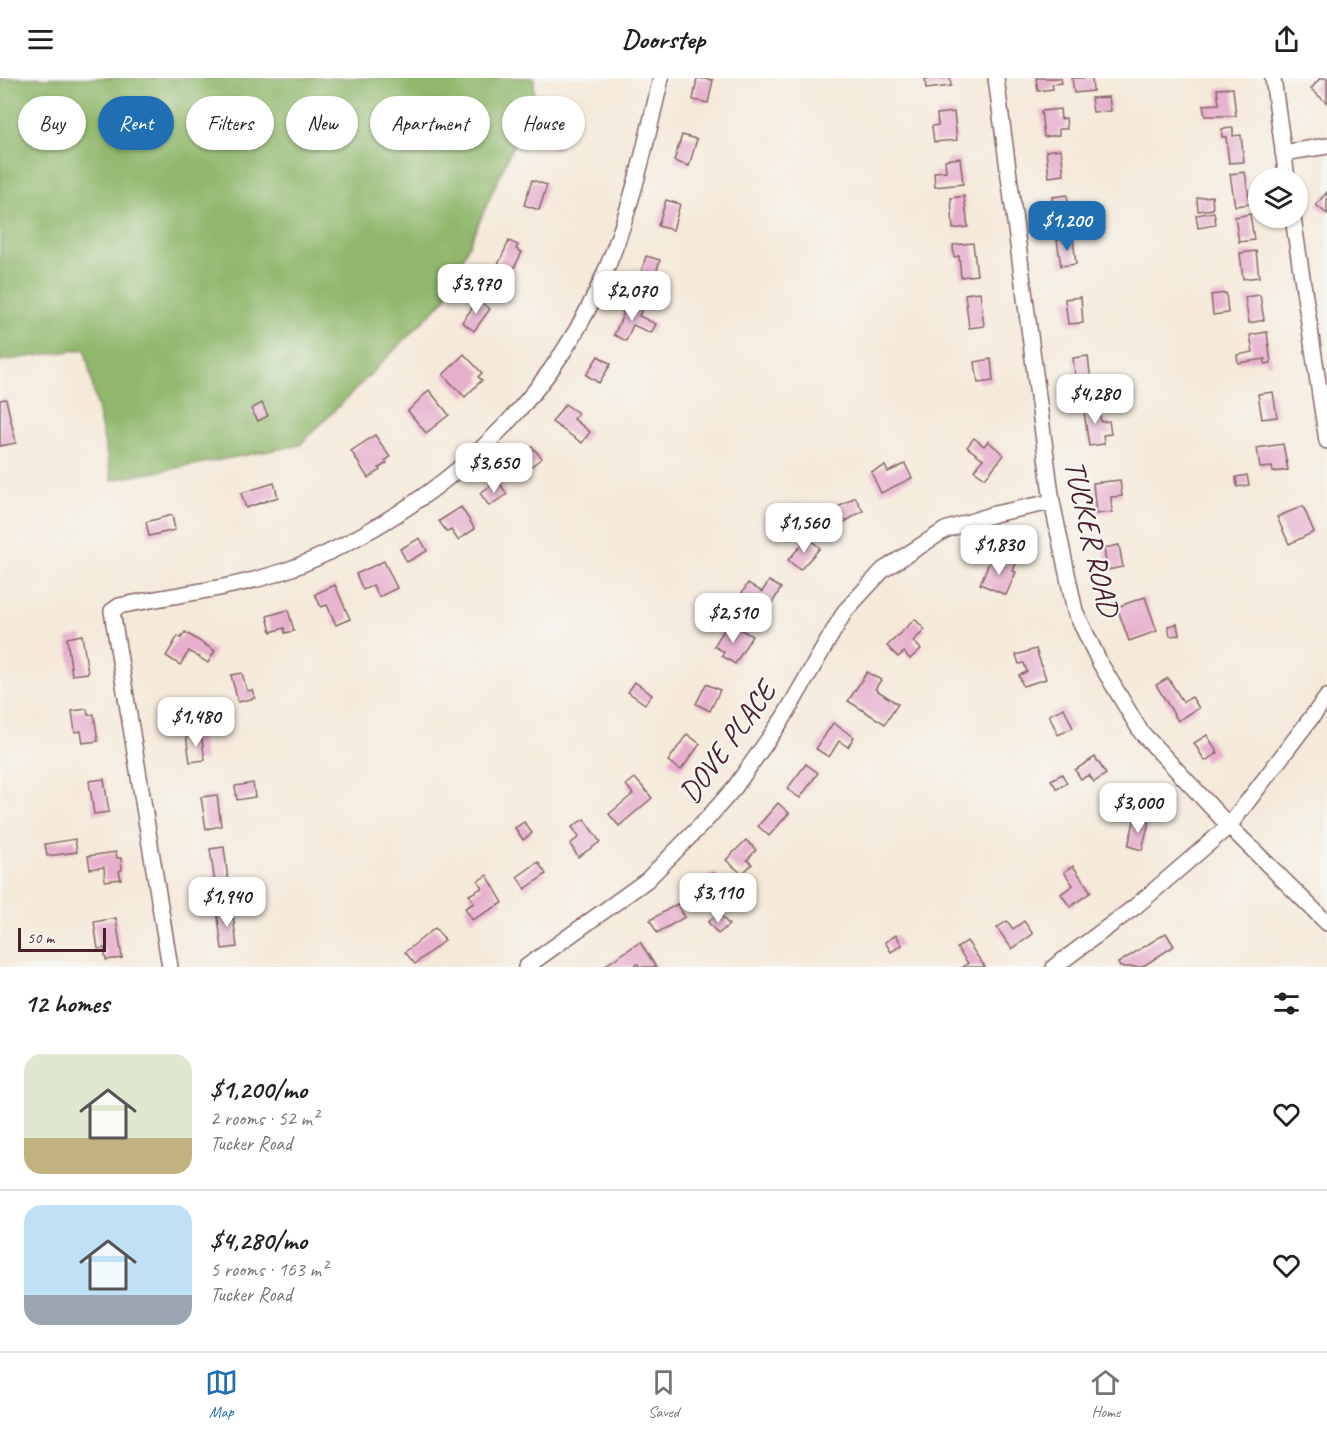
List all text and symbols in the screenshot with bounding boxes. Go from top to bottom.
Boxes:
text: Doorstep [622,22,705,56]
icon: menu [24,23,57,56]
icon: share [1270,23,1303,56]
chip: Buy [18,96,86,150]
chip: Rent [98,96,174,150]
chip: Filters [186,96,274,150]
chip: New [286,96,358,150]
chip: Apartment [370,96,490,150]
chip: House [502,96,585,150]
map controls [1248,168,1308,228]
button: layers [1248,168,1308,228]
pin: $1,200 [1018,201,1116,252]
text: $1,200 [1043,208,1091,233]
pin: $3,970 [427,264,525,315]
text: $3,970 [452,271,500,296]
pin: $2,070 [583,271,681,322]
text: $2,070 [608,278,656,303]
pin: $4,280 [1046,374,1144,425]
text: $4,280 [1071,381,1119,406]
pin: $3,650 [445,443,543,494]
text: $3,650 [469,450,519,475]
street label: TUCKER ROAD [1056,456,1129,622]
pin: $1,560 [755,503,853,554]
text: $1,560 [779,510,829,535]
pin: $1,830 [950,525,1048,576]
text: $1,830 [975,532,1023,557]
pin: $2,510 [684,593,782,644]
text: $2,510 [709,600,757,625]
street label: DOVE PLACE [670,671,786,810]
pin: $1,480 [147,697,245,748]
text: $1,480 [172,704,220,729]
pin: $3,000 [1089,783,1187,834]
text: $3,000 [1114,790,1162,815]
pin: $3,110 [669,873,767,924]
pin: $1,940 [178,877,276,928]
text: $3,110 [694,880,742,905]
text: $1,940 [203,884,251,909]
scale bar [18,925,106,952]
text: 50 m [27,928,54,948]
text: 12 homes [24,987,109,1020]
icon: filters [1270,987,1303,1020]
text: $1,200/mo [210,1073,307,1106]
icon: home [72,1078,144,1150]
icon: heart [1270,1098,1303,1131]
text: 2 rooms · 52 m² [210,1106,318,1131]
text: Tucker Road [210,1131,292,1156]
text: $4,280/mo [210,1224,307,1257]
icon: home [72,1229,144,1301]
icon: heart [1270,1249,1303,1282]
text: 5 rooms · 163 m² [210,1257,327,1282]
text: Tucker Road [210,1282,292,1307]
tab: Map [205,1366,238,1422]
tab: Saved [647,1366,680,1422]
tab: Home [1089,1366,1122,1422]

